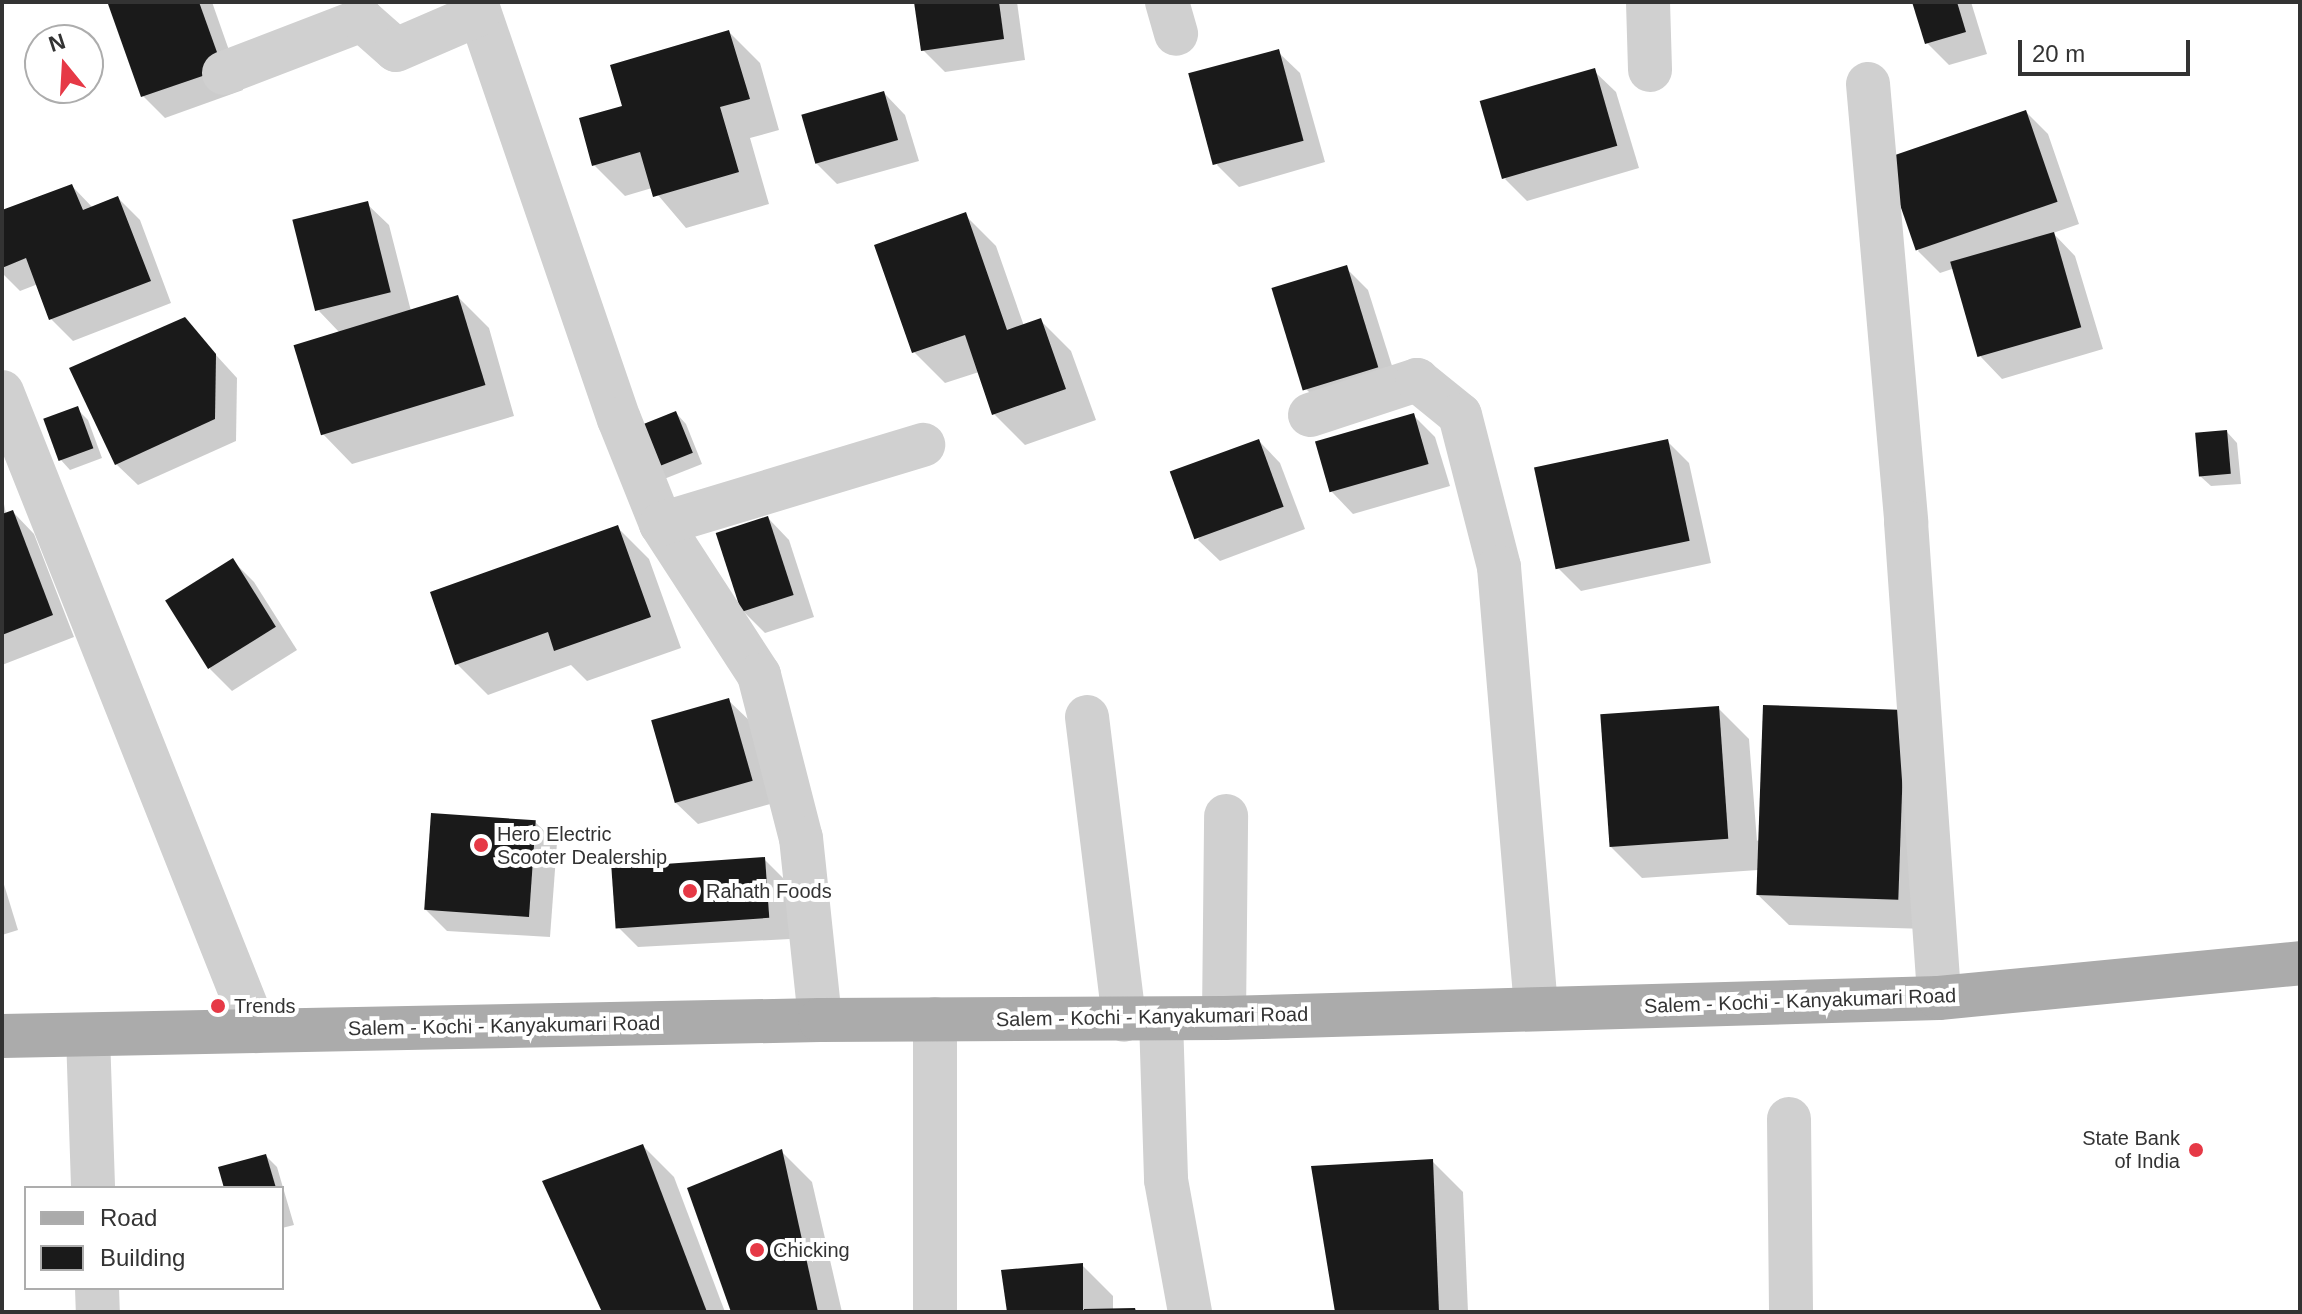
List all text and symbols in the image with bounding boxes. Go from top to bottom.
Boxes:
north arrow [24,24,104,104]
scale bar [2022,24,2194,74]
text: N [46,28,68,57]
text: 20 m [2032,40,2085,67]
place label: Hero Electric Scooter Dealership [497,822,667,869]
marker: Hero Electric Scooter Dealership [472,836,490,854]
place label: Rahath Foods [706,879,832,903]
marker: Rahath Foods [681,882,699,900]
street label: Salem - Kochi - Kanyakumari Road [1643,984,1957,1018]
place label: Trends [234,994,296,1018]
marker: Trends [209,997,227,1015]
street label: Salem - Kochi - Kanyakumari Road [996,1002,1308,1032]
street label: Salem - Kochi - Kanyakumari Road [348,1011,660,1041]
place label: State Bank of India [2082,1126,2180,1173]
marker: State Bank of India [2187,1141,2205,1159]
legend [24,1186,284,1290]
text: Road [100,1204,157,1231]
place label: Chicking [773,1238,850,1262]
marker: Chicking [748,1241,766,1259]
text: Building [100,1244,185,1271]

